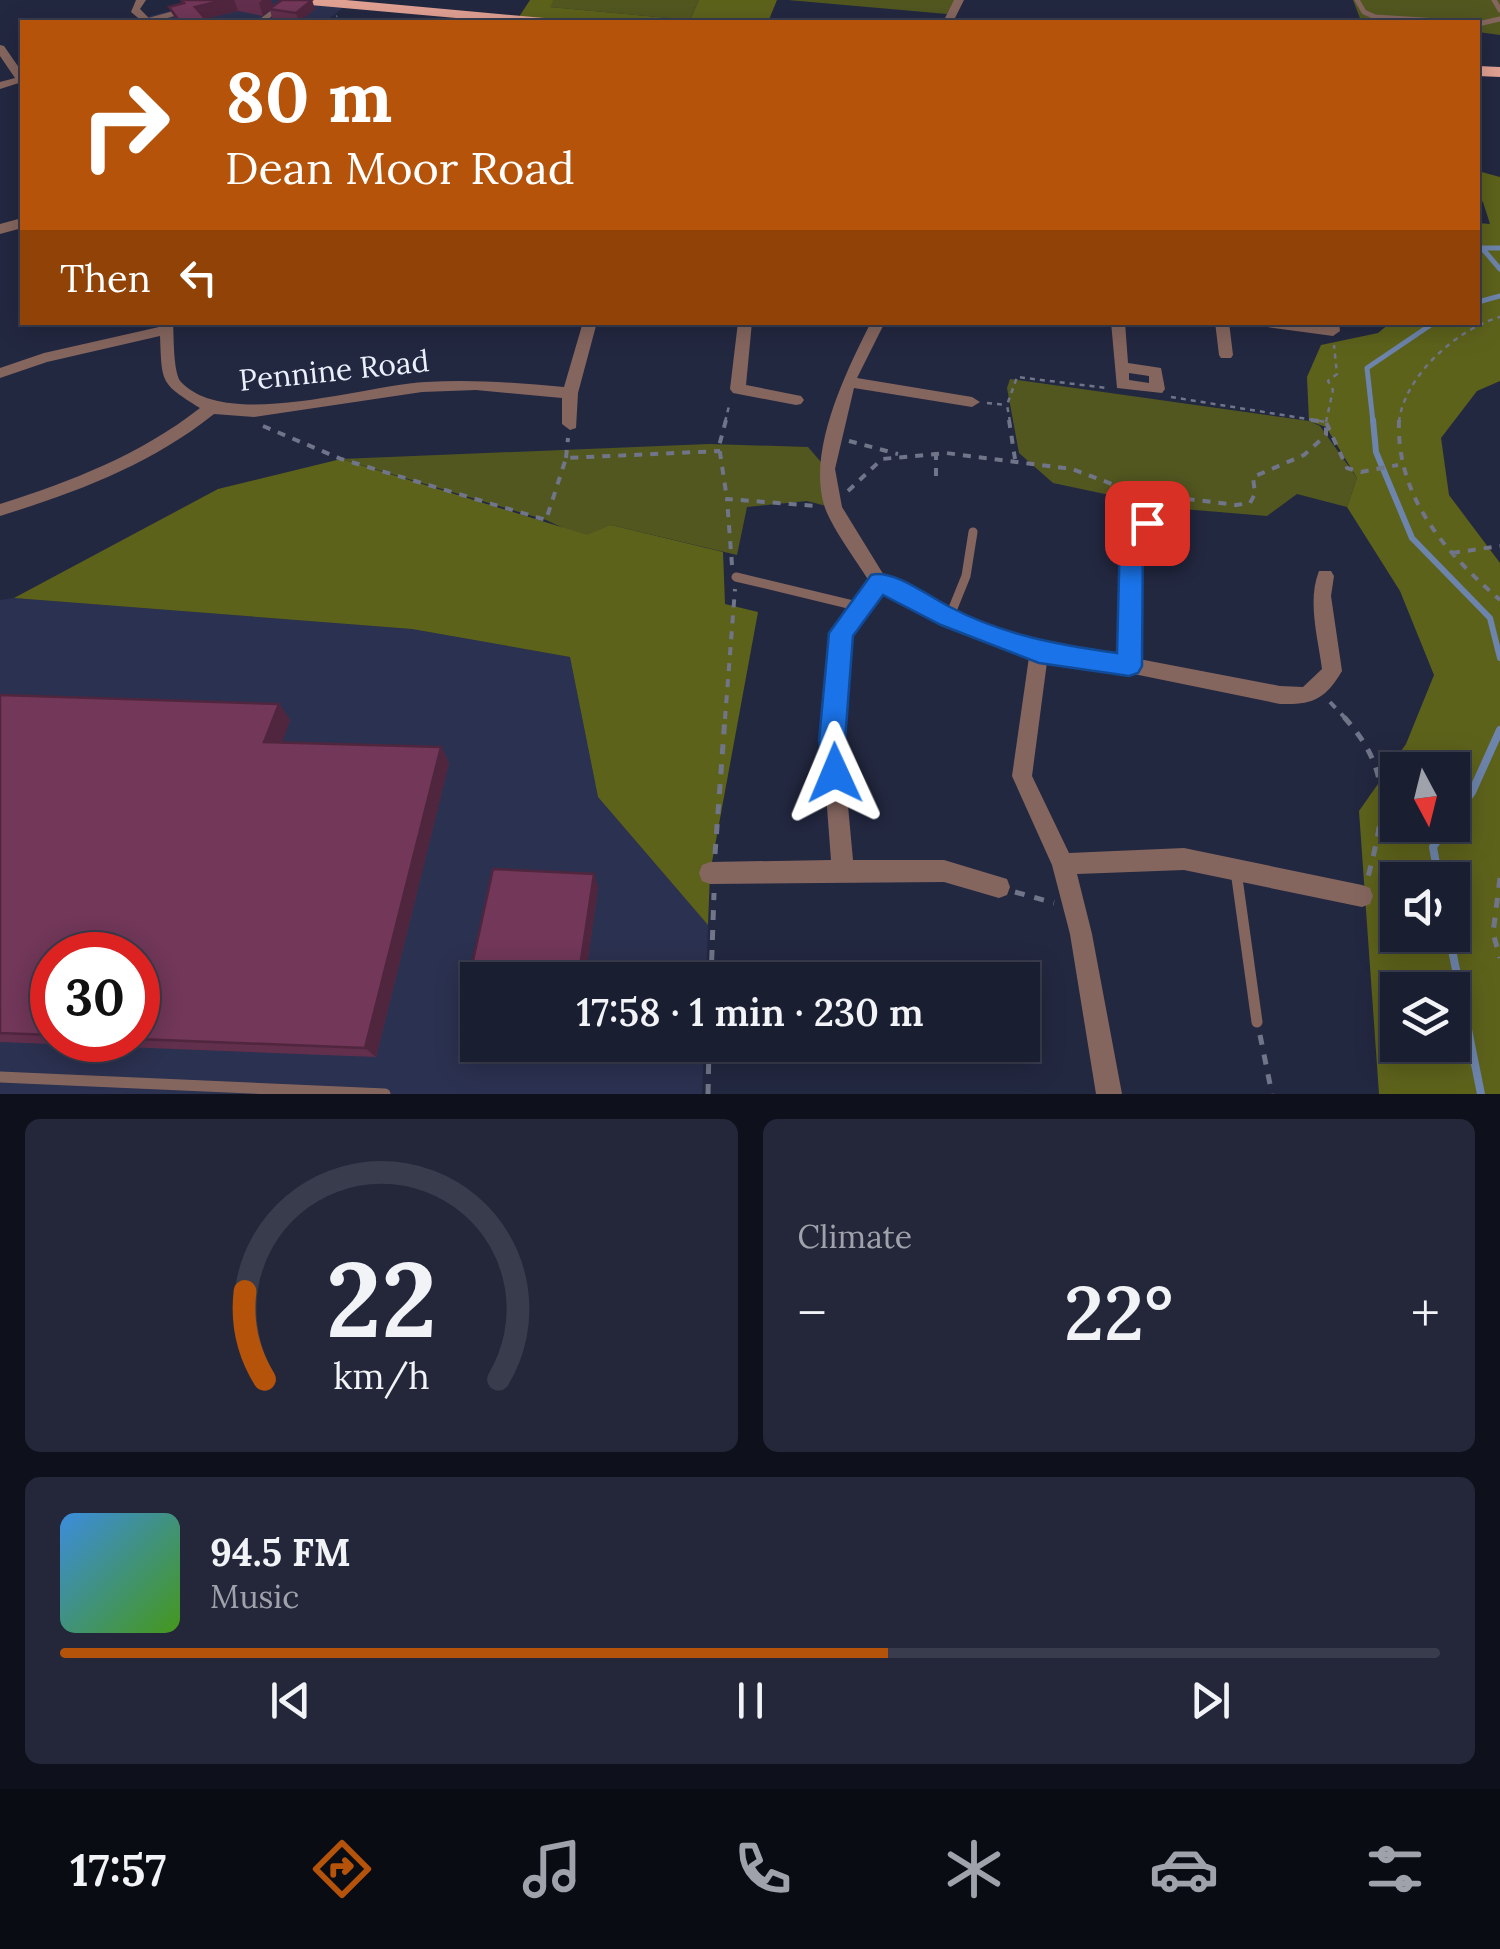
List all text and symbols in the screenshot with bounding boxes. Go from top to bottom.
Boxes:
text: 80 m [225,52,392,141]
icon: right [60,60,190,190]
text: Dean Moor Road [225,139,575,196]
icon: left [171,250,226,305]
text: Then [60,254,151,302]
street label: Pennine Road [237,341,431,399]
pin [1105,481,1190,566]
icon: arrive [1120,496,1175,551]
position arrow [783,721,887,825]
north arrow [1380,752,1470,842]
map controls [1380,752,1470,1062]
button: sound [1380,862,1470,952]
speed limit sign: 30 [30,932,160,1062]
button: layers [1380,972,1470,1062]
text: 17:58 · 1 min · 230 m [576,988,924,1036]
text: Climate [798,1216,912,1257]
text: 22 [326,1232,437,1365]
text: 22° [1064,1265,1173,1361]
text: − [798,1278,827,1348]
text: + [1411,1278,1440,1348]
text: km/h [333,1353,430,1399]
text: 94.5 FM [210,1528,351,1576]
text: Music [210,1576,299,1617]
icon: previous [263,1673,318,1728]
icon: pause [723,1673,778,1728]
icon: next [1183,1673,1238,1728]
icon: directions [307,1834,377,1904]
icon: music [517,1834,587,1904]
icon: phone [728,1834,798,1904]
icon: climate [939,1834,1009,1904]
icon: car [1149,1834,1219,1904]
icon: filters [1360,1834,1430,1904]
text: 17:57 [70,1841,166,1898]

